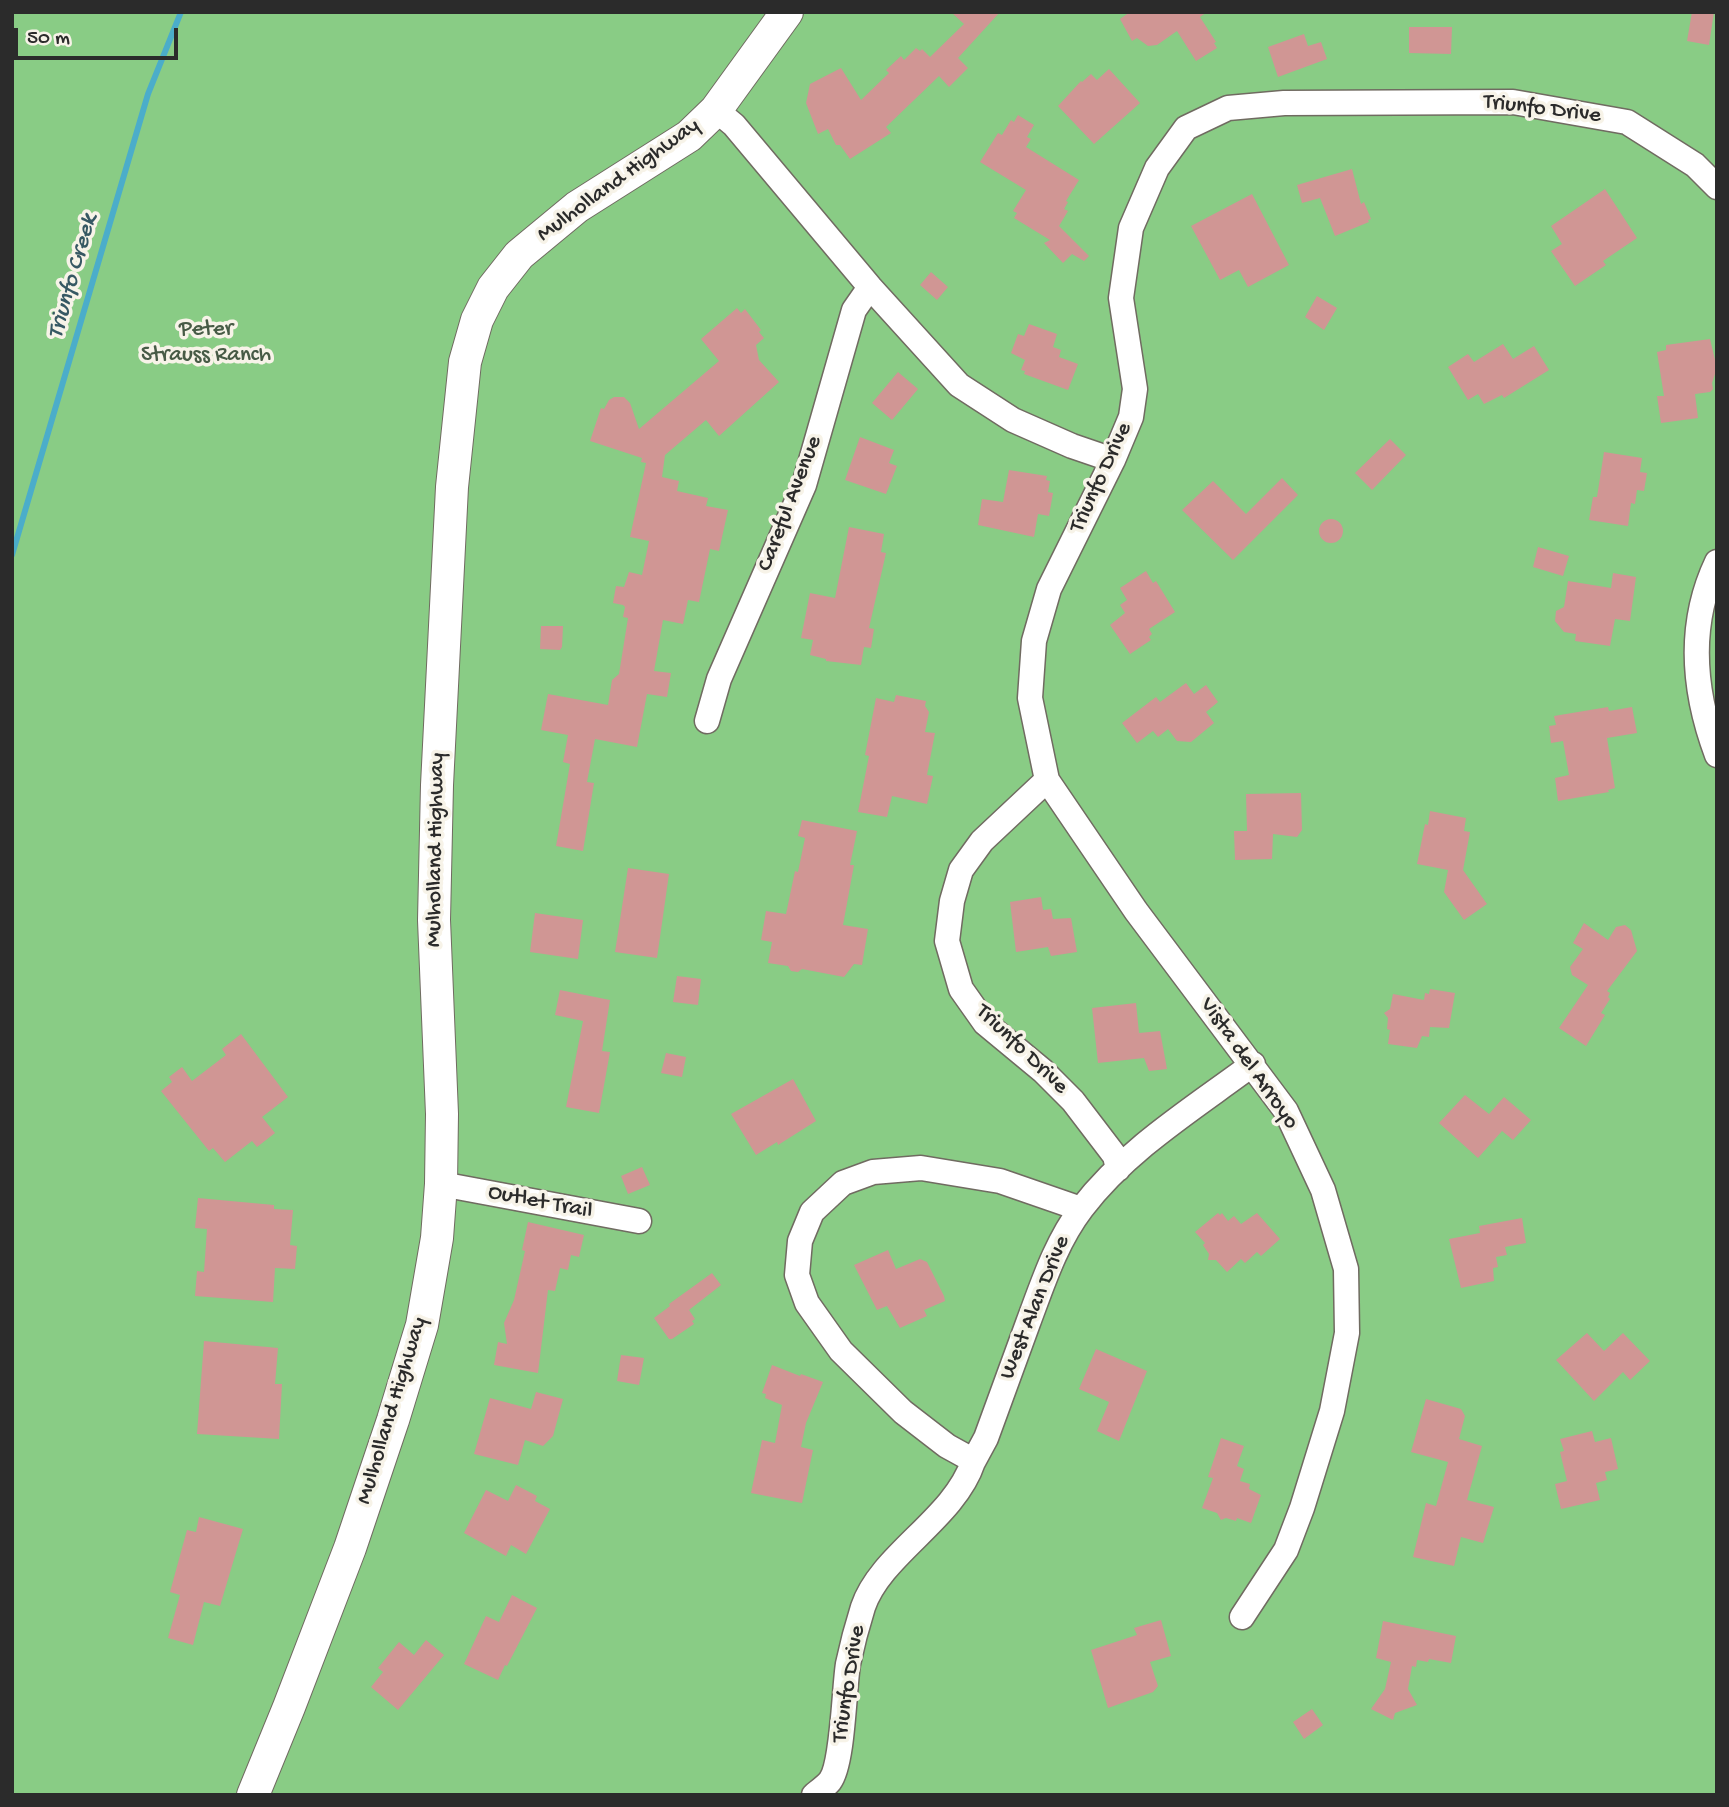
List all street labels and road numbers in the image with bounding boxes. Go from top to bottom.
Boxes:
street label: Triunfo Drive [1482,89,1602,131]
street label: Mulholland Highway [532,113,706,249]
street label: Triunfo Drive [1065,419,1139,537]
street label: Careful Avenue [753,432,829,576]
street label: Mulholland Highway [422,753,452,947]
street label: Vista del Arroyo [1192,993,1304,1135]
street label: Triunfo Drive [969,999,1073,1101]
street label: Outlet Trail [486,1179,594,1227]
street label: West Alan Drive [995,1232,1077,1384]
street label: Mulholland Highway [351,1314,435,1508]
street label: Triunfo Drive [827,1623,873,1745]

